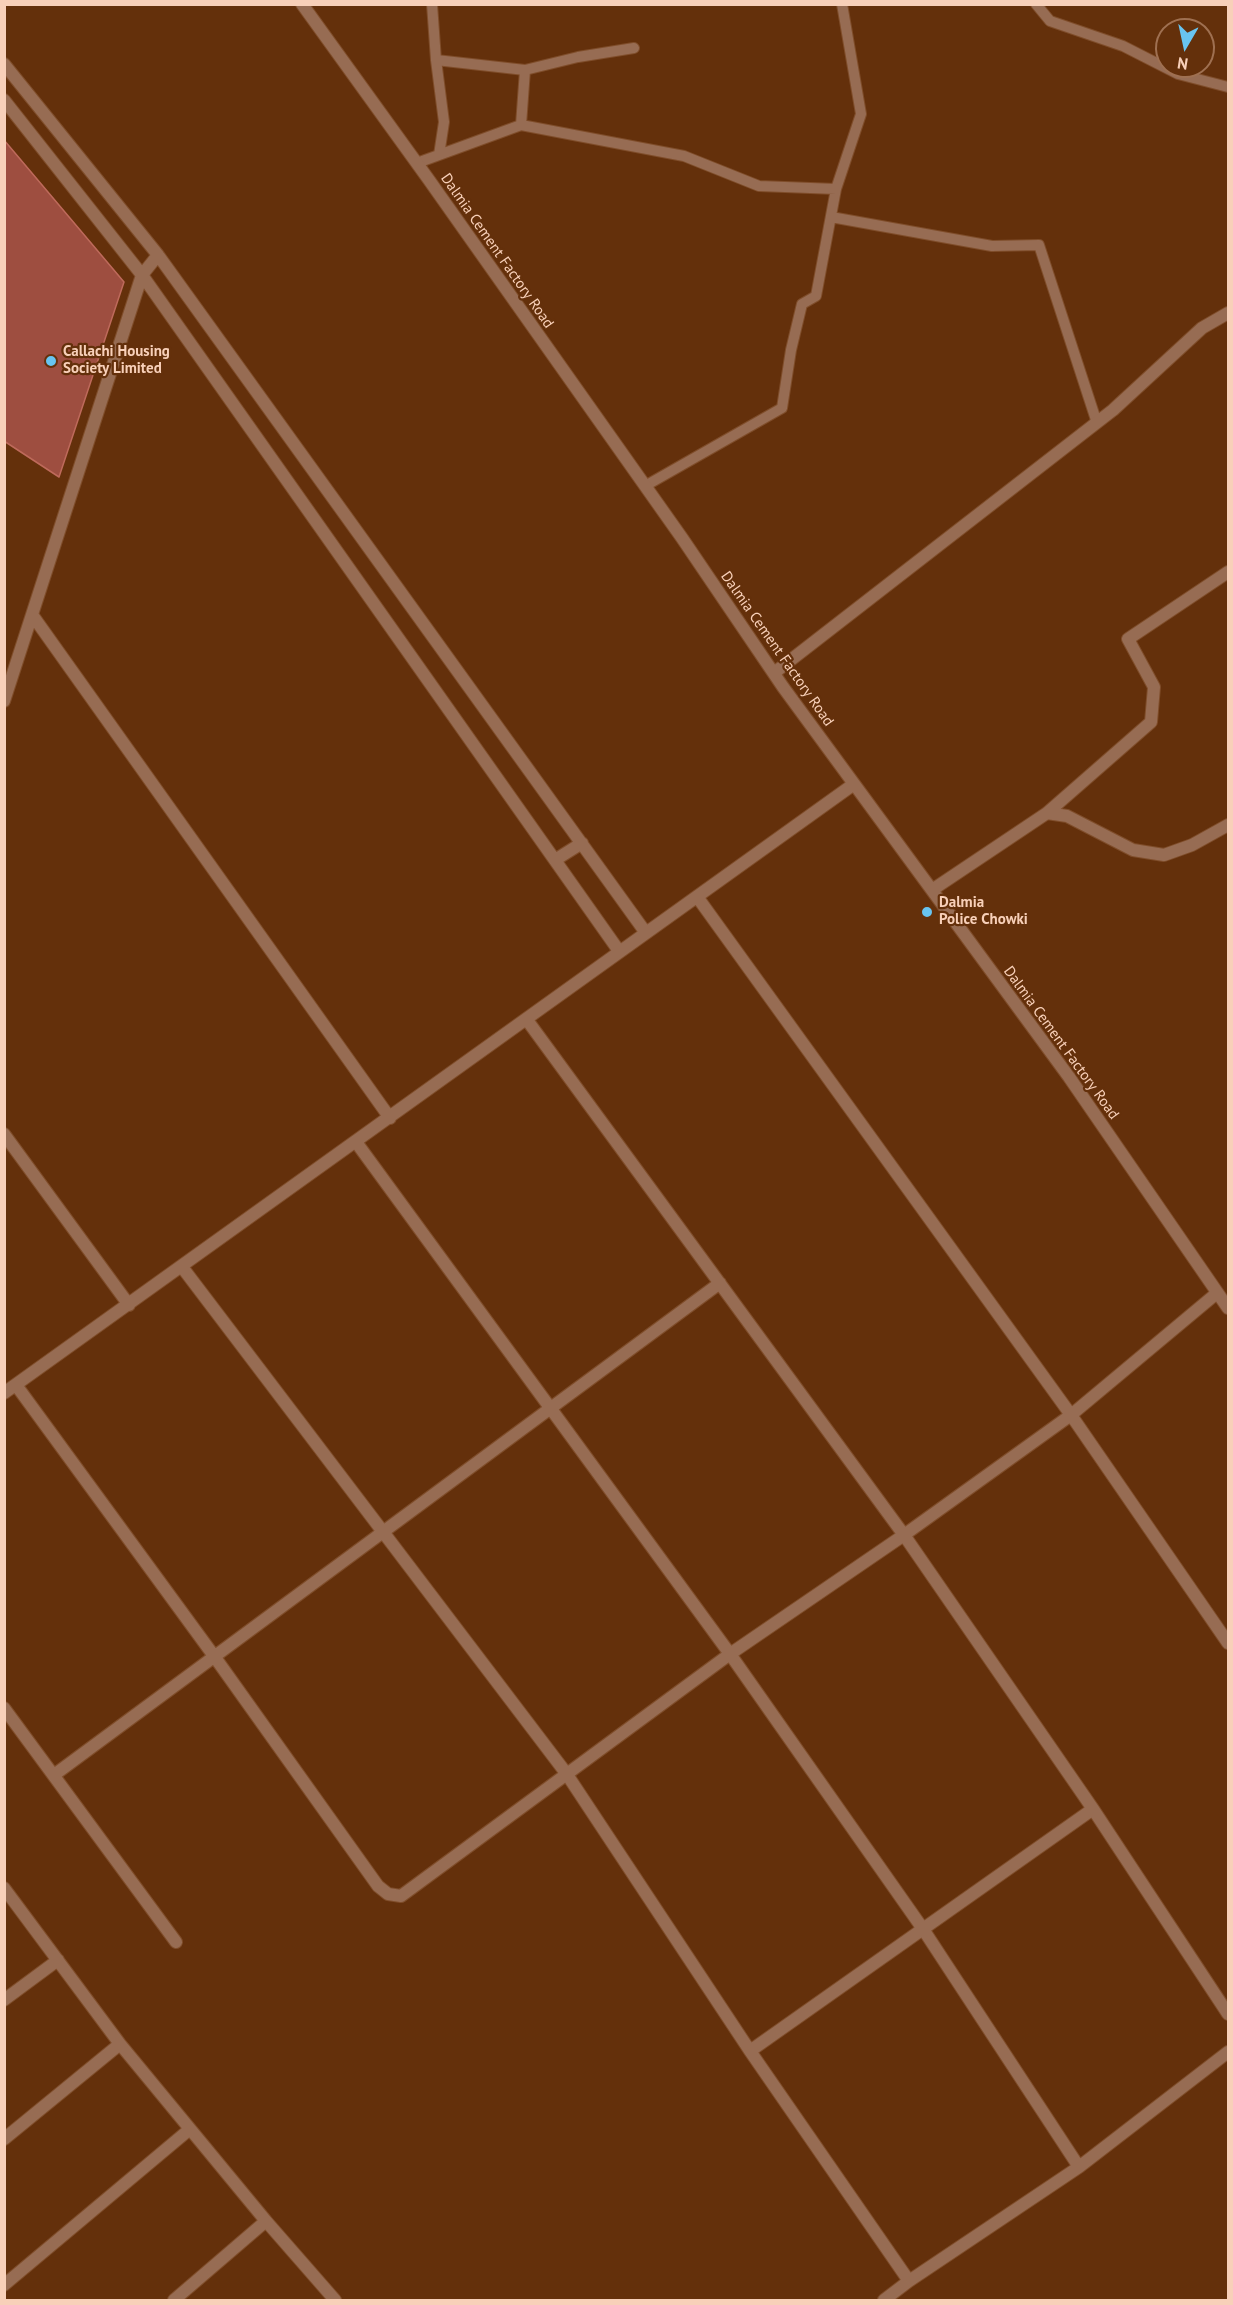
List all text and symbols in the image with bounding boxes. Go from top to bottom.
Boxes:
north arrow [1155,18,1215,78]
text: N [1176,53,1189,75]
street label: Dalmia Cement Factory Road [437,170,557,332]
place label: Callachi Housing Society Limited [63,343,170,378]
marker: Callachi Housing Society Limited [44,354,58,368]
street label: Dalmia Cement Factory Road [717,568,837,730]
place label: Dalmia Police Chowki [939,894,1028,929]
marker: Dalmia Police Chowki [920,905,934,919]
street label: Dalmia Cement Factory Road [999,963,1123,1123]

